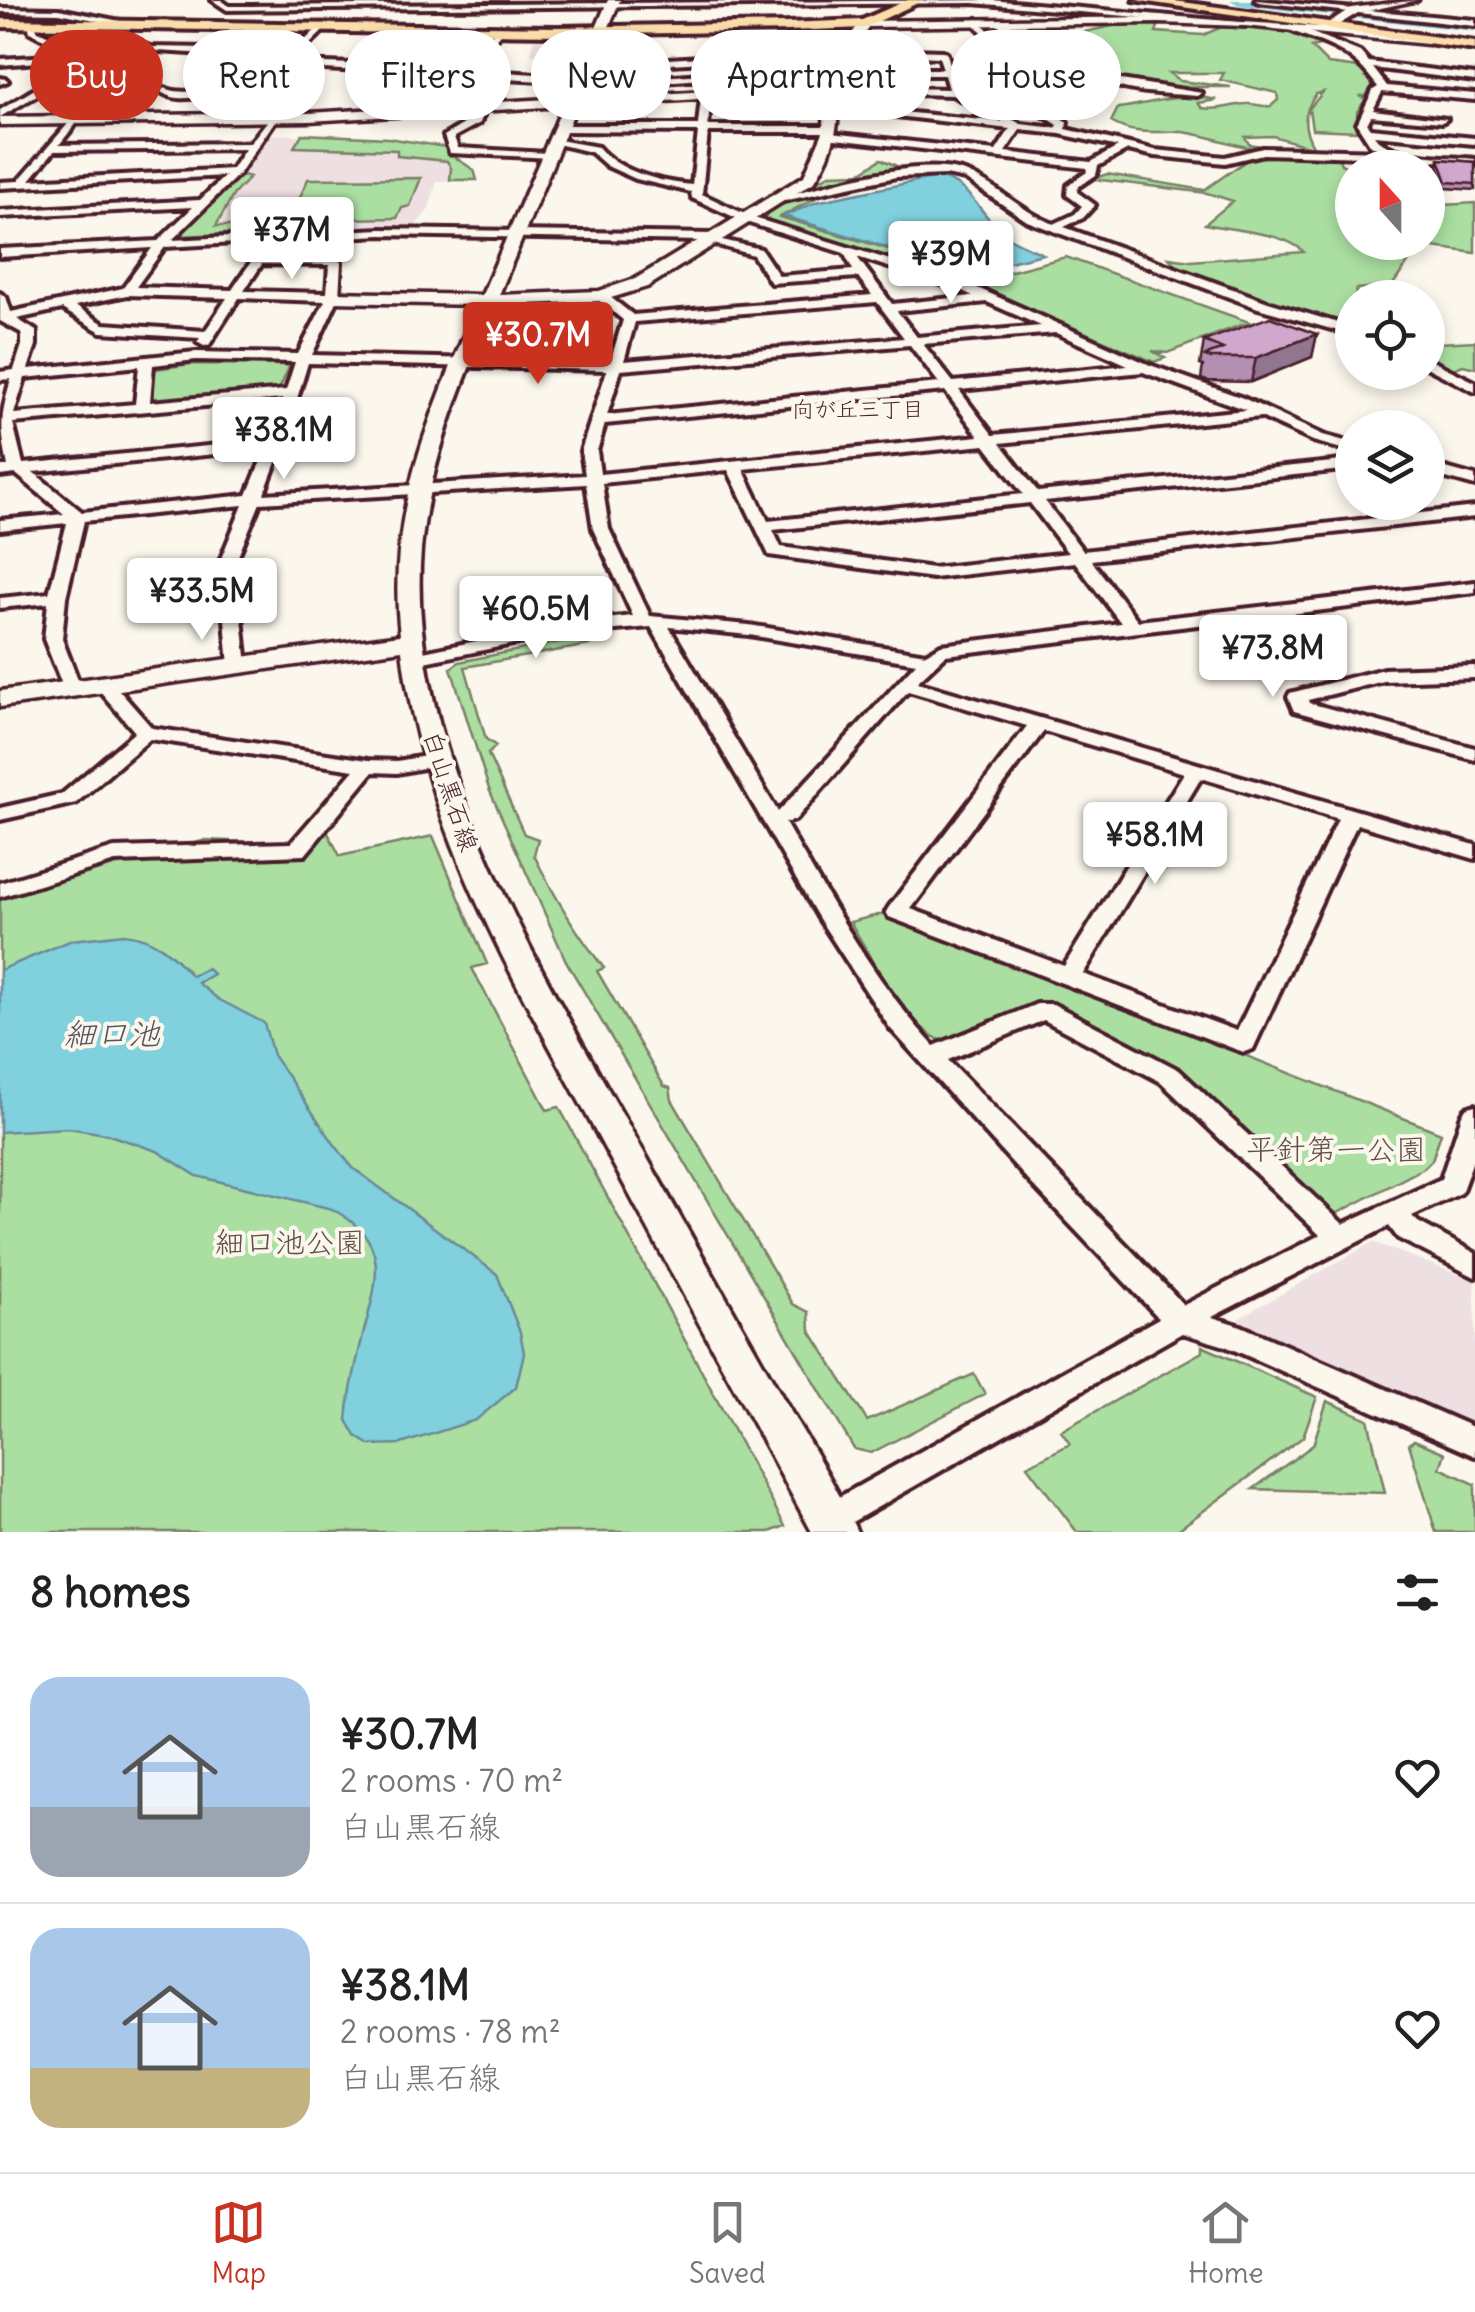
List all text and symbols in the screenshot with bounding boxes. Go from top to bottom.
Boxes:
chip: Buy [30,30,163,120]
chip: Rent [183,30,325,120]
chip: Filters [345,30,511,120]
chip: New [531,30,671,120]
chip: Apartment [691,30,931,120]
chip: House [951,30,1121,120]
north arrow [1335,150,1445,260]
map controls [1335,150,1445,520]
pin: ¥37M [233,197,351,282]
text: ¥37M [253,209,331,250]
pin: ¥39M [892,221,1010,306]
text: ¥39M [910,233,992,274]
button: locate [1335,280,1445,390]
pin: ¥30.7M [457,302,619,387]
text: ¥30.7M [485,314,591,355]
district label: 向が丘三丁目 [792,395,924,423]
pin: ¥38.1M [203,397,365,482]
text: ¥38.1M [234,409,334,450]
button: layers [1335,410,1445,520]
pin: ¥33.5M [121,558,283,643]
text: ¥33.5M [149,570,255,611]
pin: ¥60.5M [455,576,617,661]
text: ¥60.5M [481,588,591,629]
pin: ¥73.8M [1192,615,1354,700]
text: ¥73.8M [1221,627,1325,668]
street label: 白山黒石線 [416,727,486,855]
pin: ¥58.1M [1074,802,1236,887]
text: ¥58.1M [1105,814,1205,855]
water label: 細口池 [64,1013,161,1054]
park label: 平針第一公園 [1246,1130,1426,1168]
park label: 細口池公園 [215,1223,365,1261]
icon: filters [1390,1565,1445,1620]
text: 8 homes [30,1566,191,1618]
text: ¥30.7M [340,1708,479,1760]
icon: home [110,1717,230,1837]
icon: heart [1390,1750,1445,1805]
text: 2 rooms · 70 m² [340,1760,563,1801]
text: 白山黒石線 [340,1806,500,1847]
text: ¥38.1M [340,1959,470,2011]
icon: home [110,1968,230,2088]
icon: heart [1390,2001,1445,2056]
text: 2 rooms · 78 m² [340,2011,561,2052]
text: 白山黒石線 [340,2057,500,2098]
tab: Map [211,2195,266,2291]
tab: Saved [689,2195,766,2291]
tab: Home [1188,2195,1264,2291]

